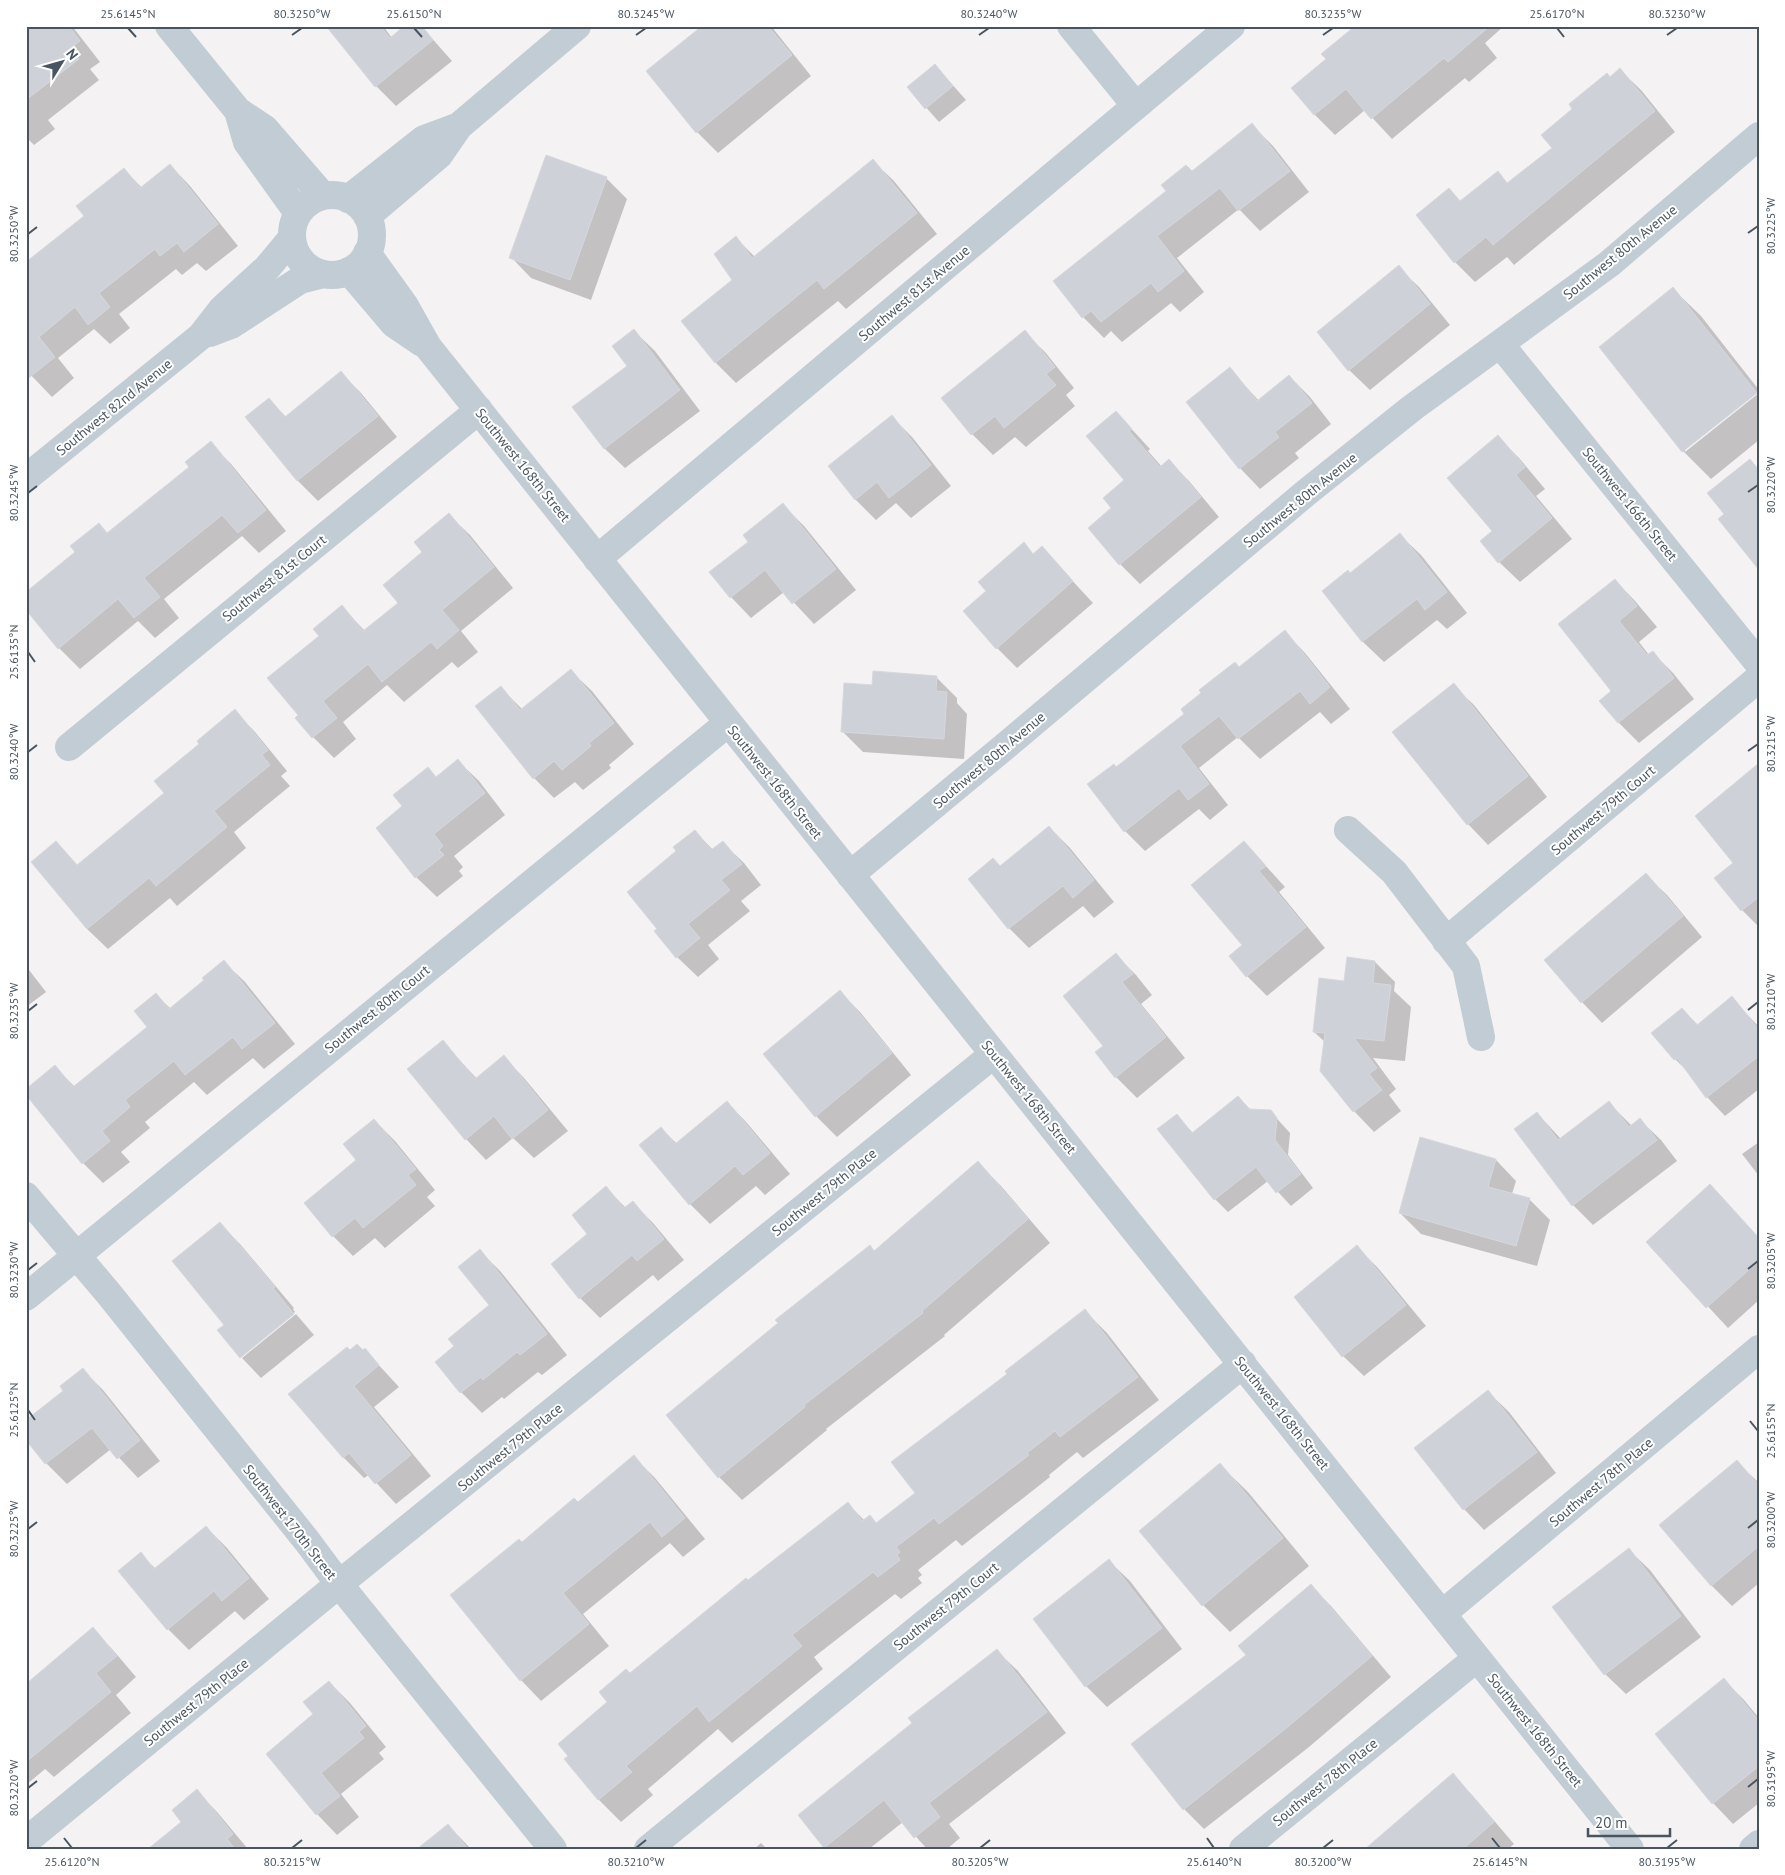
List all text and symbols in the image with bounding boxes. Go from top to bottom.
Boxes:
text: 25.6145°N [101,6,155,21]
text: 80.3250°W [274,6,330,21]
text: 25.6150°N [387,6,441,21]
text: 80.3245°W [618,6,674,21]
text: 80.3240°W [961,6,1017,21]
text: 80.3235°W [1305,6,1361,21]
text: 25.6170°N [1530,6,1584,21]
text: 80.3230°W [1649,6,1705,21]
north arrow [38,38,88,88]
text: N [62,45,82,63]
text: 80.3225°W [1763,198,1778,254]
street label: Southwest 80th Avenue [1559,201,1681,303]
text: 80.3250°W [6,206,21,262]
street label: Southwest 81st Avenue [855,241,973,345]
street label: Southwest 82nd Avenue [52,355,176,459]
street label: Southwest 168th Street [472,404,575,526]
street label: Southwest 166th Street [1579,443,1682,565]
street label: Southwest 80th Avenue [1239,449,1361,551]
text: 80.3220°W [1763,457,1778,513]
text: 80.3245°W [6,465,21,521]
street label: Southwest 81st Court [218,530,330,625]
text: 25.6135°N [6,625,21,679]
street label: Southwest 80th Avenue [929,708,1049,812]
text: 80.3215°W [1763,716,1778,772]
street label: Southwest 168th Street [724,721,827,843]
text: 80.3240°W [6,724,21,780]
street label: Southwest 79th Court [1547,761,1659,859]
street label: Southwest 80th Court [321,961,434,1057]
text: 80.3210°W [1763,974,1778,1030]
text: 80.3235°W [6,983,21,1039]
street label: Southwest 168th Street [978,1036,1081,1158]
street label: Southwest 79th Place [768,1144,880,1240]
text: 80.3205°W [1763,1233,1778,1289]
text: 80.3230°W [6,1242,21,1298]
street label: Southwest 168th Street [1231,1352,1334,1474]
text: 25.6125°N [6,1383,21,1437]
street label: Southwest 79th Place [454,1399,566,1495]
text: 25.6155°N [1763,1404,1778,1458]
street label: Southwest 78th Place [1545,1433,1657,1531]
street label: Southwest 170th Street [239,1461,341,1583]
text: 80.3200°W [1763,1492,1778,1548]
text: 80.3225°W [6,1501,21,1557]
street label: Southwest 79th Court [890,1558,1003,1654]
street label: Southwest 79th Place [140,1654,252,1750]
street label: Southwest 168th Street [1484,1669,1587,1791]
street label: Southwest 78th Place [1269,1734,1381,1830]
text: 80.3195°W [1763,1751,1778,1807]
text: 80.3220°W [6,1760,21,1816]
scale bar [1588,1805,1670,1837]
text: 20 m [1595,1813,1628,1832]
text: 25.6120°N [45,1854,99,1869]
text: 80.3215°W [264,1854,320,1869]
text: 80.3210°W [608,1854,664,1869]
text: 80.3205°W [952,1854,1008,1869]
text: 25.6140°N [1187,1854,1241,1869]
text: 80.3200°W [1295,1854,1351,1869]
text: 25.6145°N [1473,1854,1527,1869]
text: 80.3195°W [1639,1854,1695,1869]

